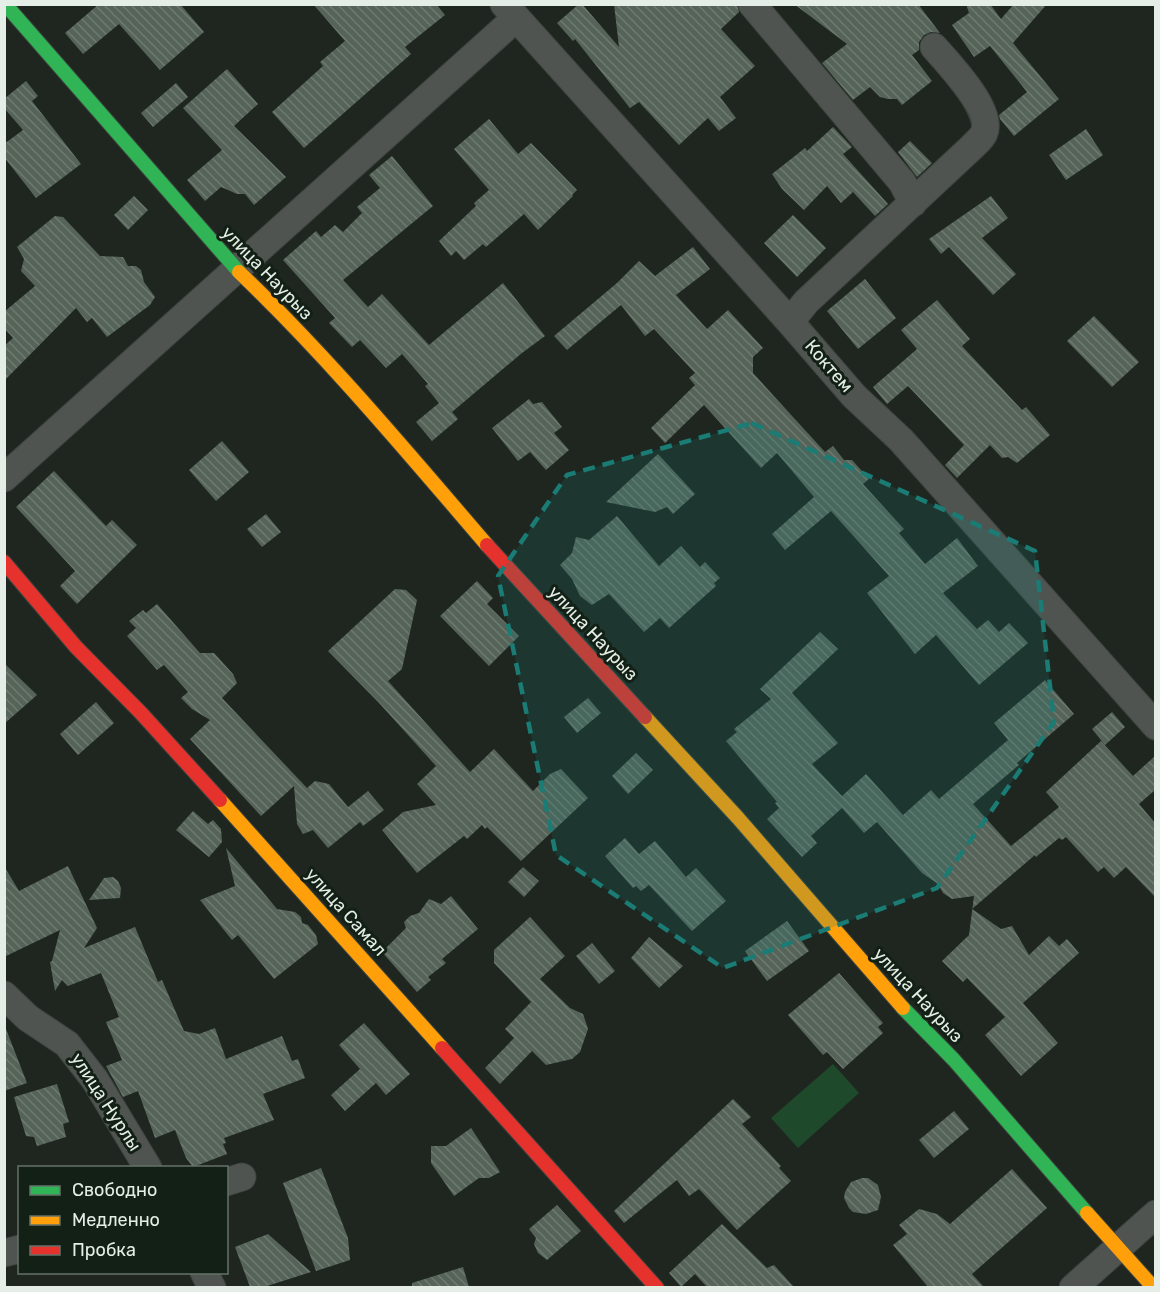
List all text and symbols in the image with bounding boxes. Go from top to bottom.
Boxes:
street label: улица Наурыз [217,222,317,324]
street label: Коктем [800,335,858,397]
street label: улица Наурыз [544,581,642,685]
street label: улица Самал [301,863,391,961]
street label: улица Наурыз [869,943,967,1047]
street label: улица Нурлы [66,1049,146,1155]
legend [18,1166,228,1274]
text: Свободно [72,1179,157,1201]
text: Медленно [72,1209,160,1231]
text: Пробка [72,1239,136,1261]

